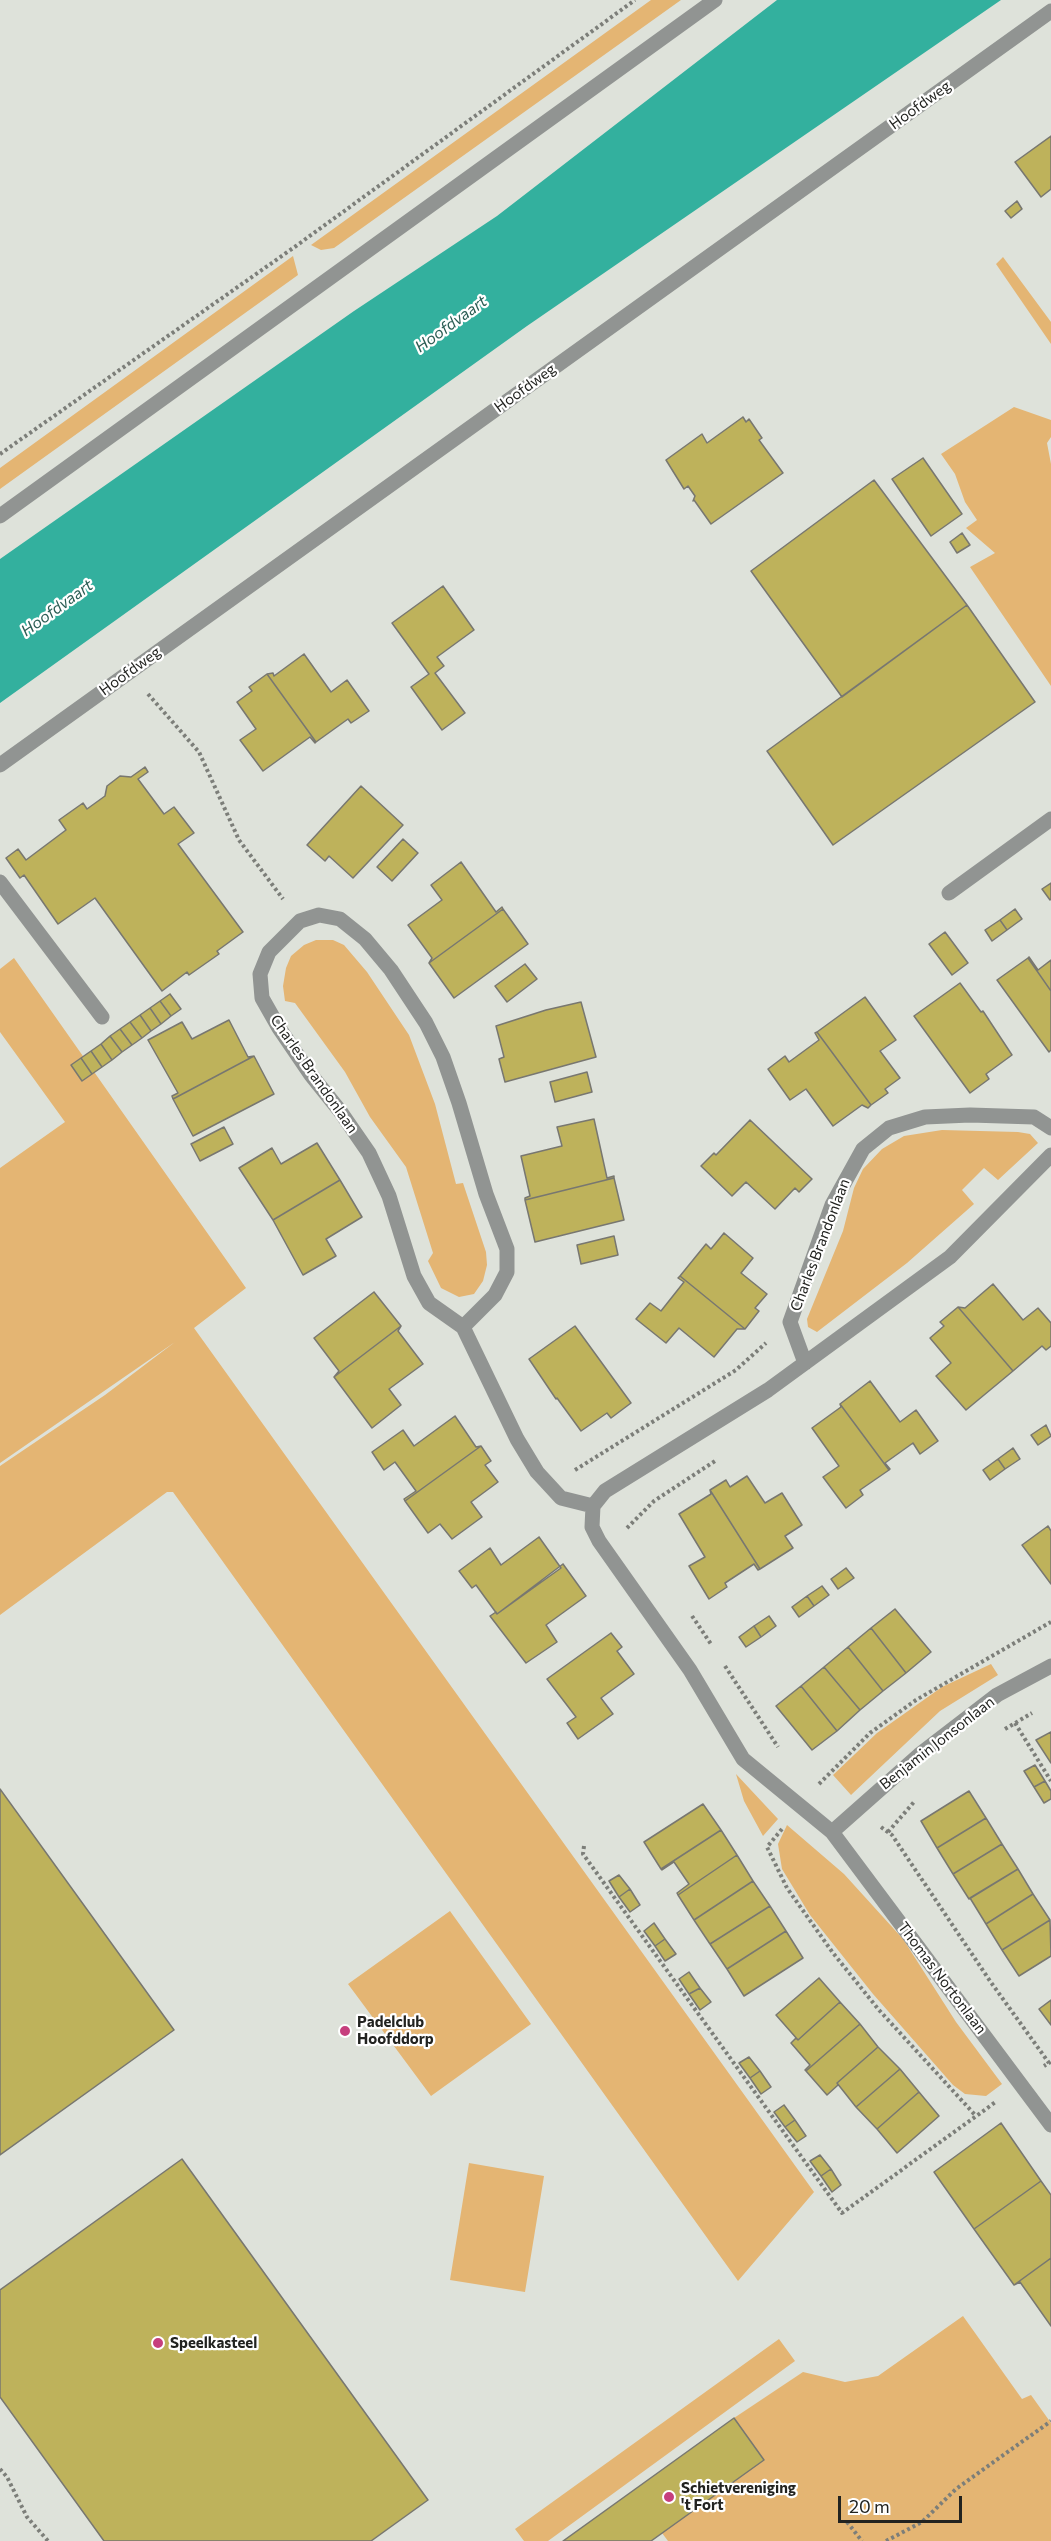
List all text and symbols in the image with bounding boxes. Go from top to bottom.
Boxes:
street label: Hoofdweg [886,77,954,133]
water label: Hoofdvaart [411,292,491,356]
street label: Hoofdweg [491,360,559,416]
water label: Hoofdvaart [17,576,97,640]
street label: Hoofdweg [96,643,164,699]
street label: Charles Brandonlaan [266,1011,362,1137]
street label: Charles Brandonlaan [786,1176,854,1314]
street label: Benjamin Jonsonlaan [876,1693,998,1793]
street label: Thomas Nortonlaan [894,1918,990,2038]
place label: Padelclub Hoofddorp [357,2013,434,2048]
marker: Padelclub Hoofddorp [338,2024,352,2038]
place label: Speelkasteel [170,2334,257,2352]
marker: Speelkasteel [151,2336,165,2350]
place label: Schietvereniging 't Fort [681,2479,796,2514]
scale bar [841,2484,966,2522]
marker: Schietvereniging 't Fort [662,2490,676,2504]
text: 20 m [849,2495,890,2517]

